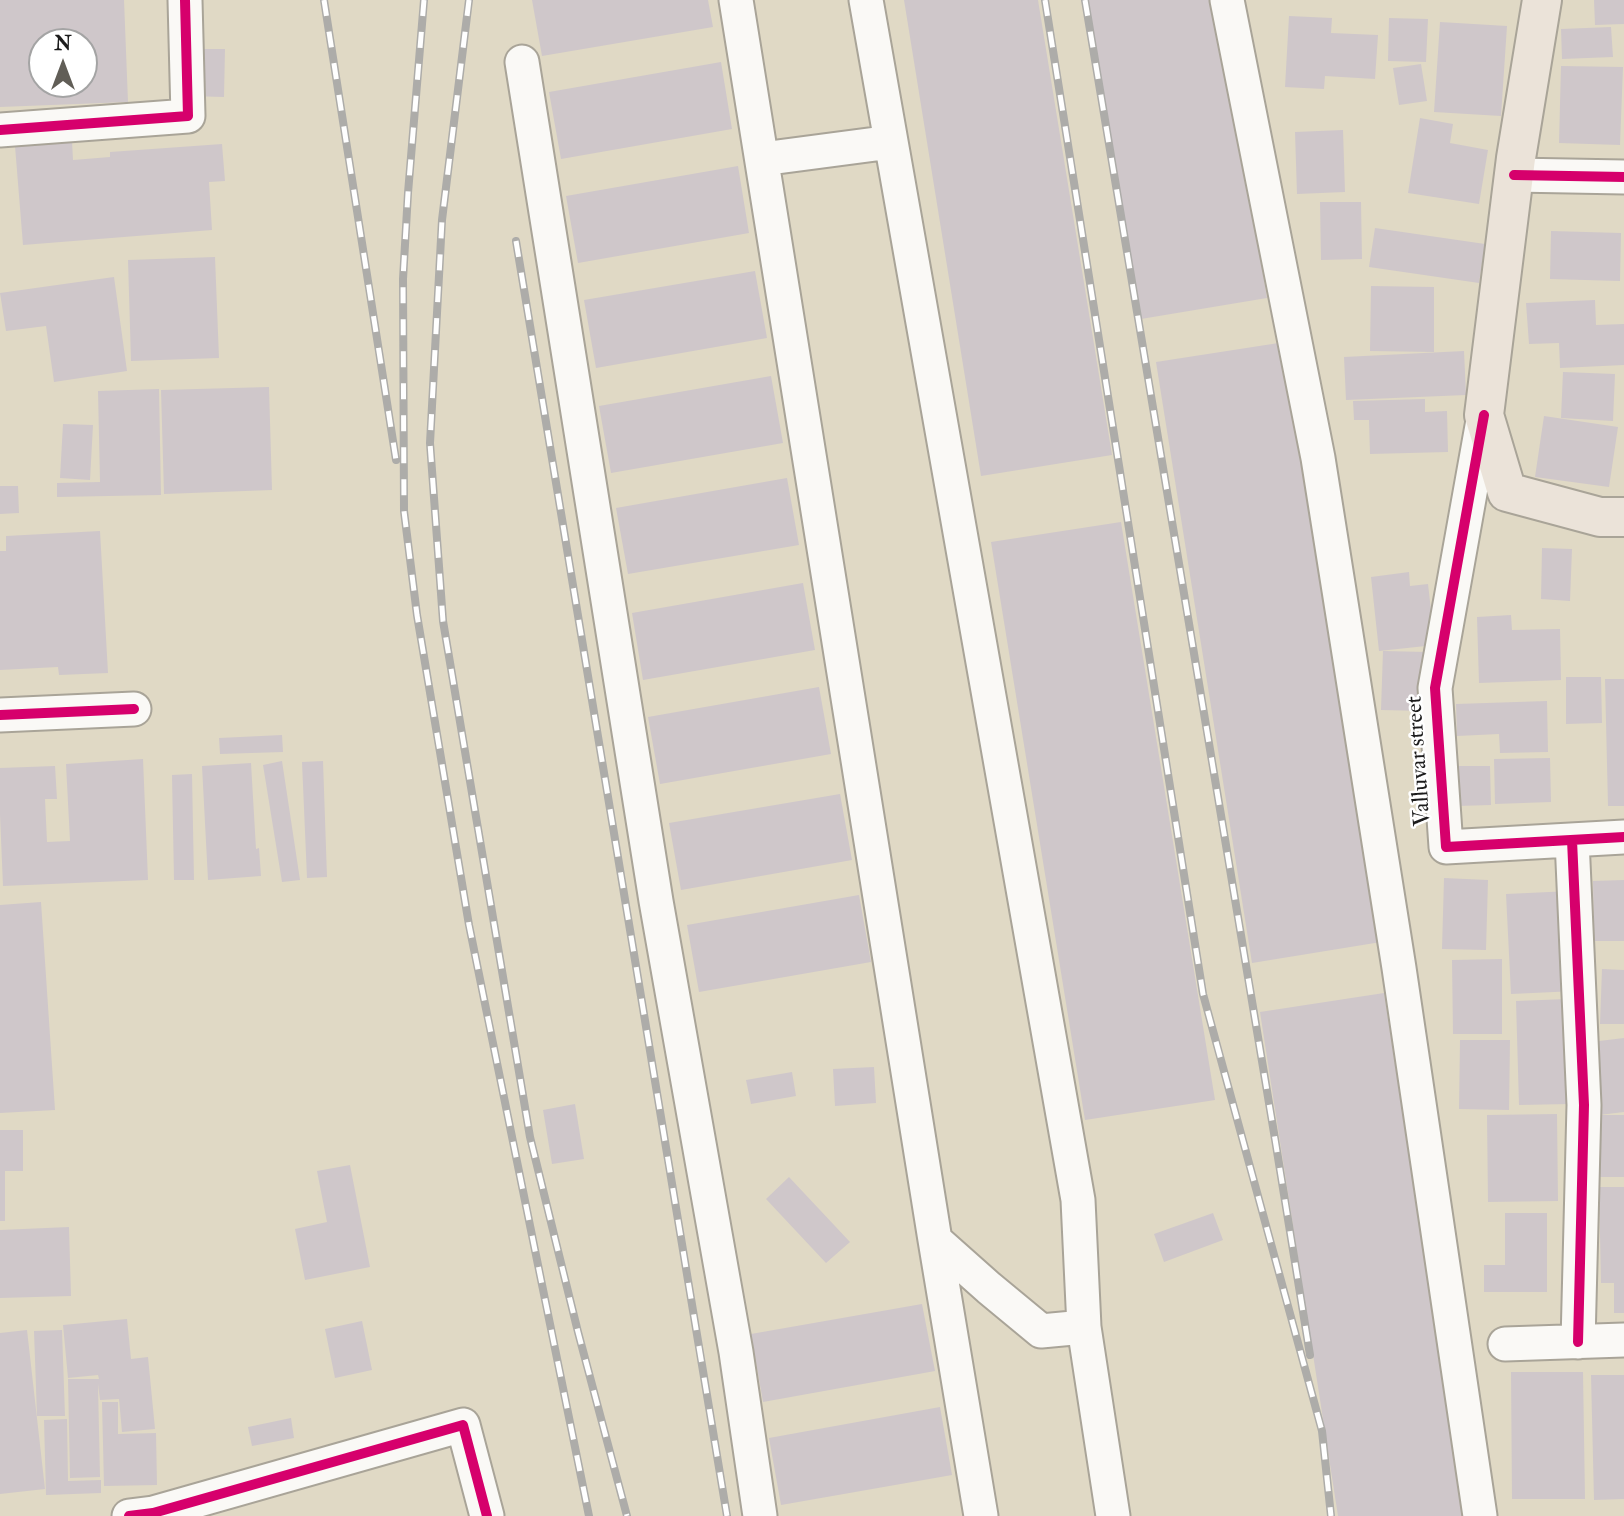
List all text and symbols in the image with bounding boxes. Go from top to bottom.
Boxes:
north arrow [28,28,98,98]
text: N [54,32,72,56]
street label: Valluvar street [1402,695,1438,827]

